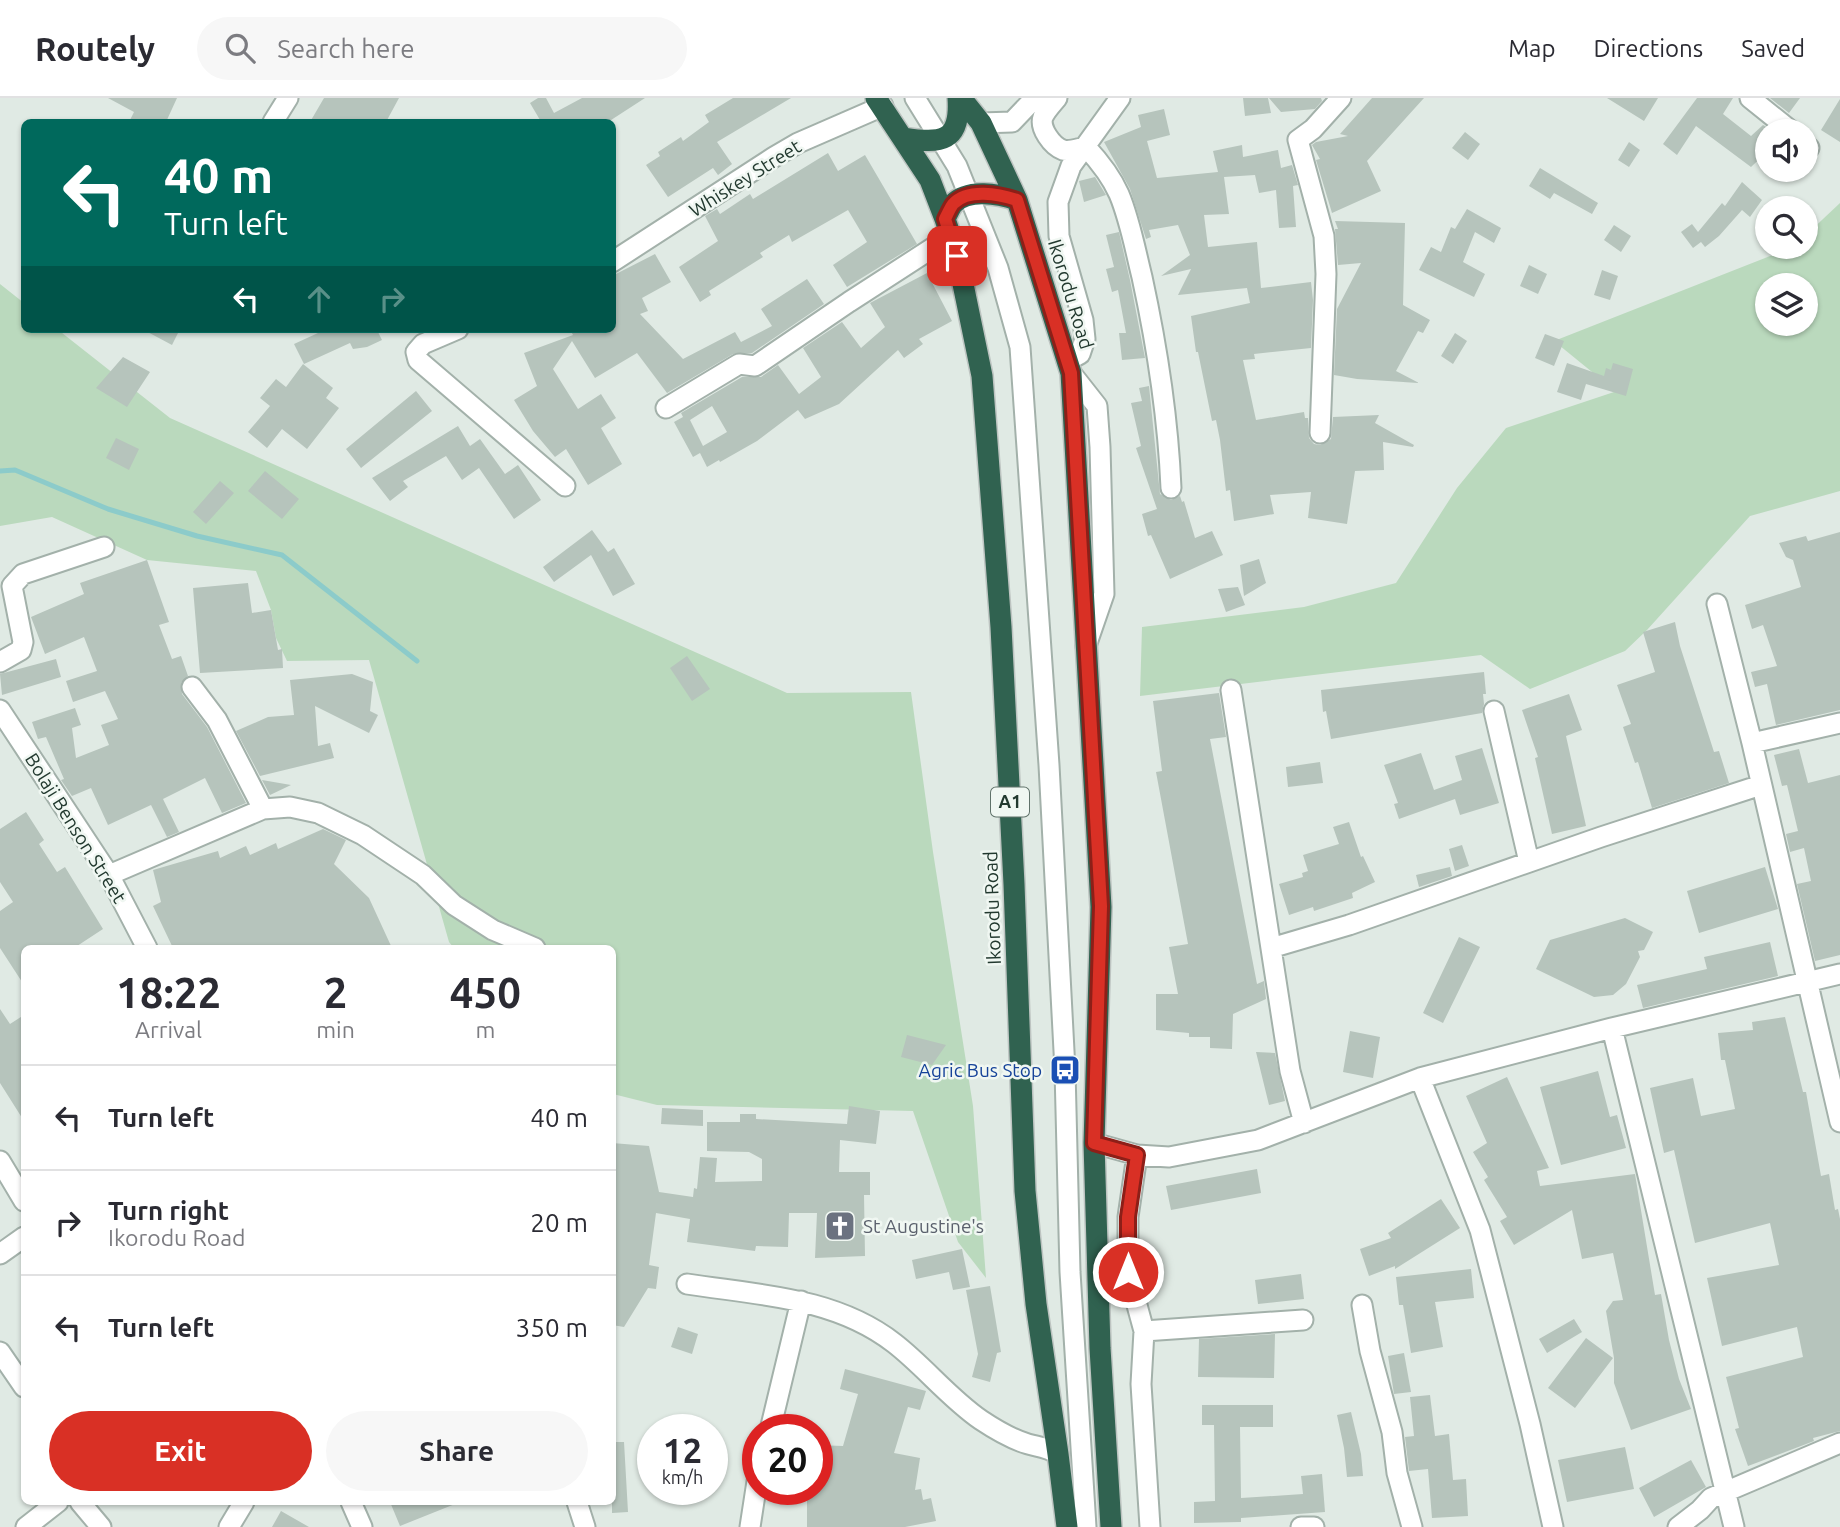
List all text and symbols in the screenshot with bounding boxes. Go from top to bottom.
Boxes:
search box [197,17,687,80]
icon: search [221,29,259,67]
text: Routely [35,30,155,67]
text: Search here [277,34,415,63]
text: Map [1508,35,1555,62]
text: Directions [1593,35,1703,62]
text: Saved [1741,35,1805,62]
map controls [1755,119,1818,336]
button: sound [1755,119,1818,182]
street label: Whiskey Street [685,135,805,221]
icon: left [49,147,140,238]
text: 40 m [164,147,273,202]
button: search [1755,196,1818,259]
text: Turn left [164,205,288,241]
pin [927,226,987,286]
street label: Ikorodu Road [1044,236,1098,352]
icon: arrive [938,237,976,275]
button: layers [1755,273,1818,336]
icon: left [227,280,265,318]
icon: ahead [300,280,338,318]
icon: right [373,280,411,318]
street label: Bolaji Benson Street [21,749,131,907]
road number: A1 [991,788,1029,816]
street label: Ikorodu Road [979,851,1005,965]
text: 18:22 [116,969,221,1016]
text: 2 [324,969,347,1016]
text: 450 [450,969,521,1016]
text: Arrival [135,1017,202,1042]
text: min [316,1017,355,1042]
text: m [475,1017,495,1042]
bus stop icon: Agric Bus Stop [1048,1053,1082,1087]
place label: Agric Bus Stop [919,1059,1042,1081]
icon: left [49,1099,87,1137]
text: Turn left [108,1103,214,1132]
text: 40 m [530,1103,588,1132]
text: Turn right [108,1196,229,1225]
icon: right [49,1204,87,1242]
text: 20 m [530,1208,588,1237]
church icon: St Augustine's [823,1209,857,1243]
place label: St Augustine's [863,1215,984,1237]
text: Ikorodu Road [108,1225,246,1250]
position arrow [1091,1235,1165,1309]
icon: left [49,1309,87,1347]
text: Turn left [108,1313,214,1342]
text: 350 m [516,1313,588,1342]
button: Exit [49,1411,312,1491]
button: Share [326,1411,588,1491]
speed limit sign: 20 [742,1414,833,1505]
text: 12 [663,1430,702,1470]
text: km/h [662,1467,703,1487]

